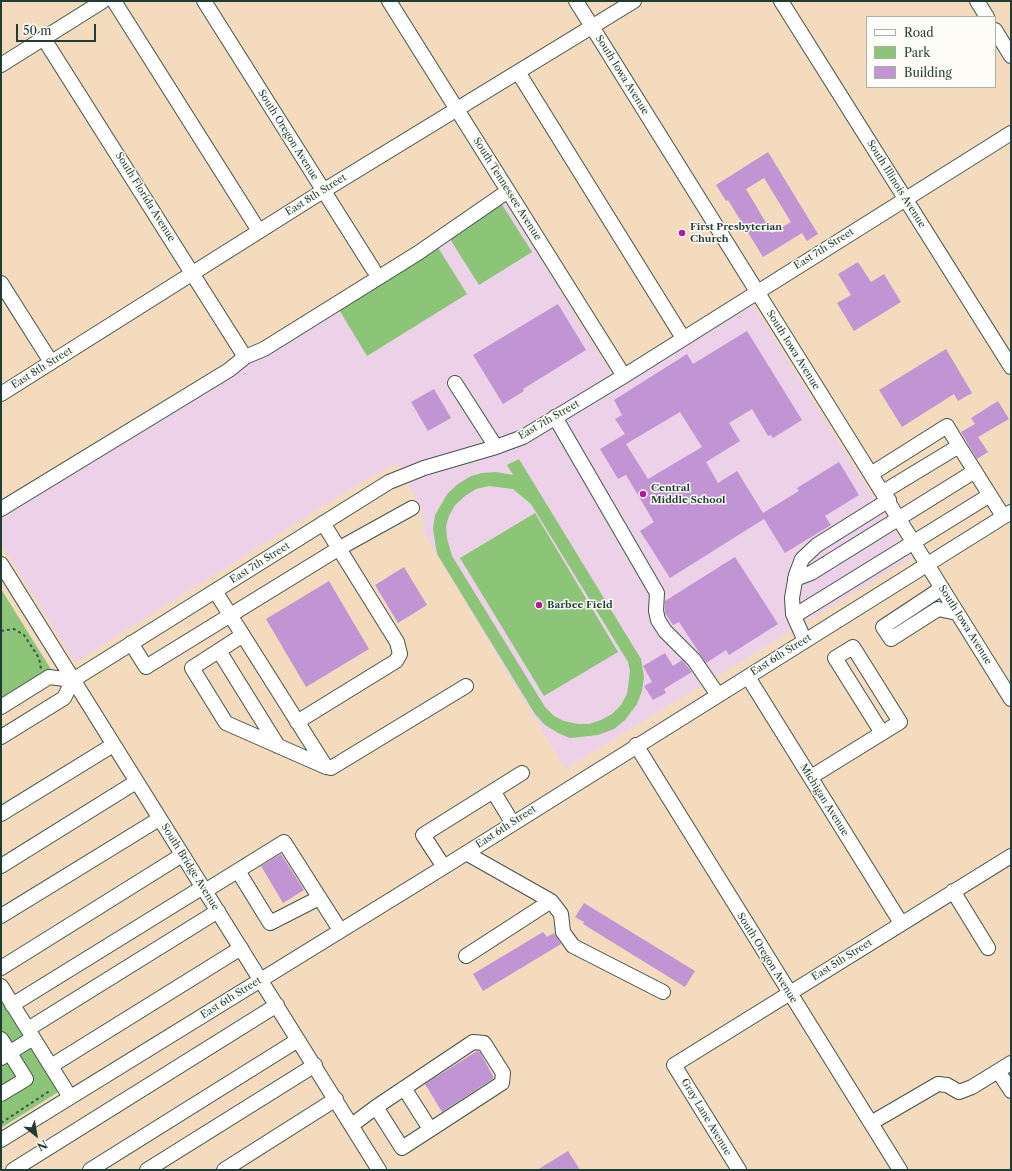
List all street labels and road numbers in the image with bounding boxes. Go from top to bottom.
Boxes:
street label: South Iowa Avenue [593,33,651,117]
street label: South Oregon Avenue [255,87,321,183]
street label: South Tennessee Avenue [470,135,544,243]
street label: South Illinois Avenue [864,138,928,230]
street label: South Florida Avenue [113,150,177,244]
street label: East 8th Street [283,172,349,218]
street label: East 7th Street [792,226,856,272]
street label: South Iowa Avenue [764,308,822,392]
street label: East 8th Street [9,345,75,391]
street label: East 7th Street [516,398,582,442]
street label: East 7th Street [228,540,292,586]
street label: South Iowa Avenue [936,583,994,667]
street label: East 6th Street [748,632,814,678]
street label: Michigan Avenue [797,762,851,838]
street label: East 6th Street [474,803,538,851]
street label: South Bridge Avenue [158,821,222,913]
street label: South Oregon Avenue [734,910,800,1006]
street label: East 5th Street [810,937,874,983]
street label: East 6th Street [198,975,264,1021]
street label: Gray Lane Avenue [678,1076,734,1158]

